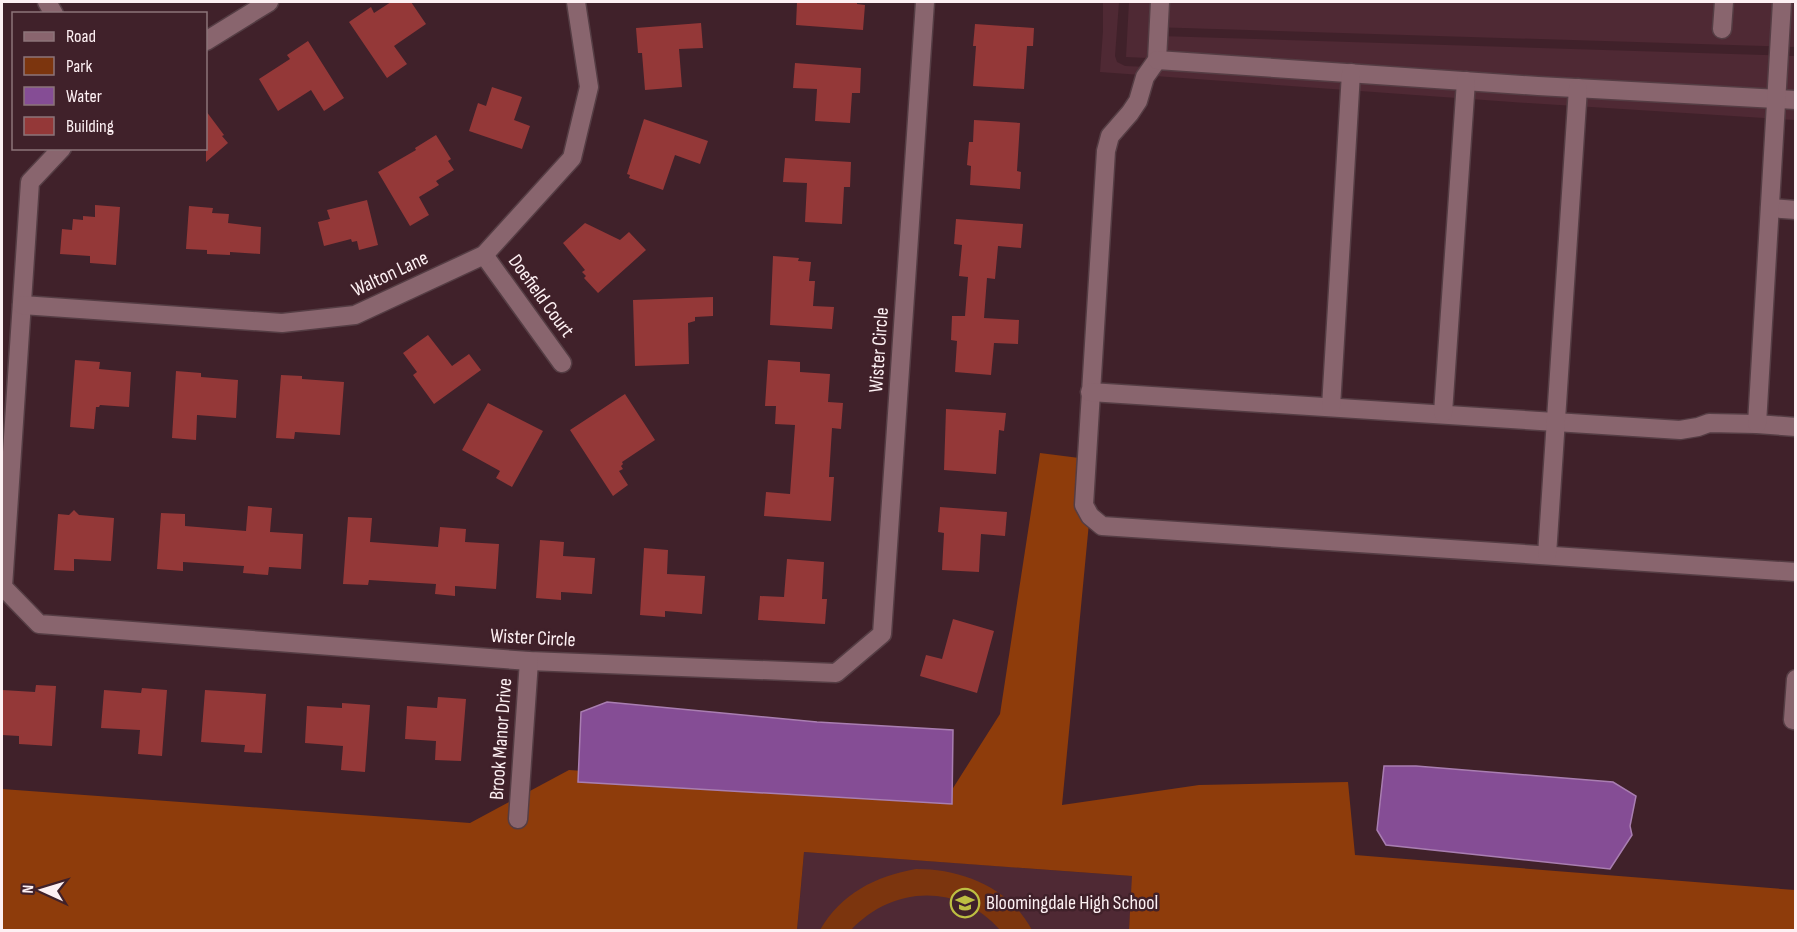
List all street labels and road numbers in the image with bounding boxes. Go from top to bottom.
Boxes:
street label: Walton Lane [348,246,432,302]
street label: Doefield Court [503,250,579,342]
street label: Wister Circle [864,307,894,393]
street label: Wister Circle [490,624,576,652]
street label: Brook Manor Drive [485,677,517,801]

